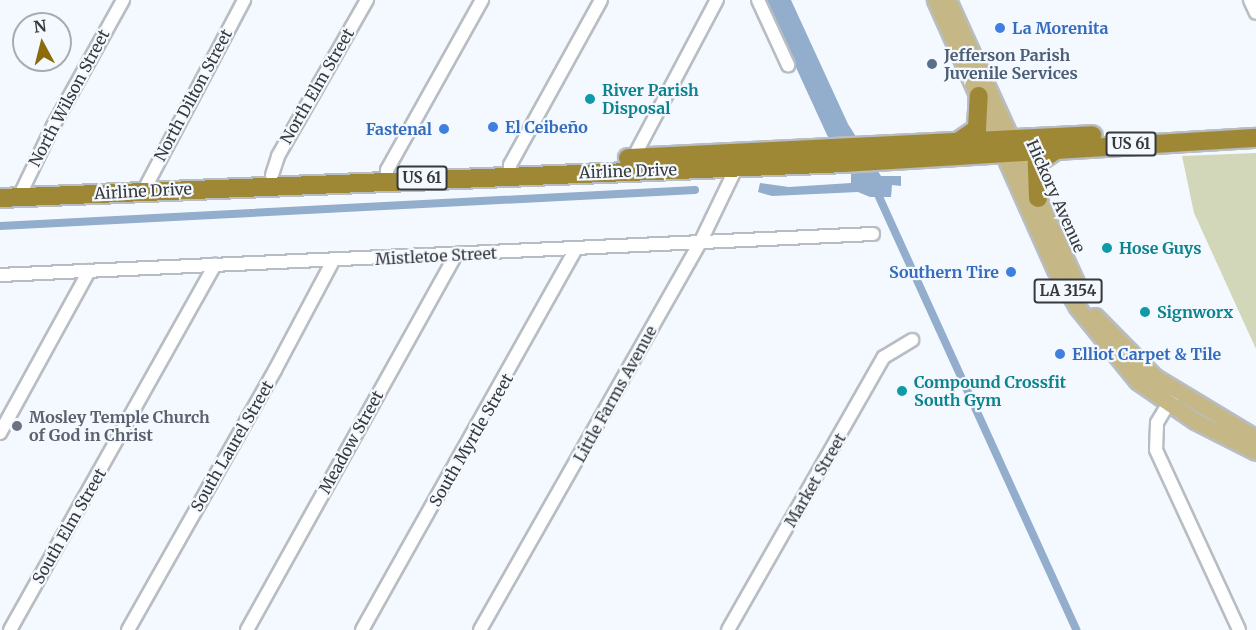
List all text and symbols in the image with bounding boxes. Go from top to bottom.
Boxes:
north arrow [12,12,72,72]
place label: La Morenita [1012,18,1108,38]
marker: La Morenita [993,21,1007,35]
street label: North Elm Street [276,25,358,147]
street label: North Wilson Street [25,26,113,170]
street label: North Dilton Street [150,26,236,164]
place label: Jefferson Parish Juvenile Services [944,45,1078,83]
marker: Jefferson Parish Juvenile Services [925,57,939,71]
place label: River Parish Disposal [602,80,699,118]
marker: River Parish Disposal [583,92,597,106]
place label: El Ceibeño [505,117,588,137]
place label: Fastenal [366,119,432,139]
marker: El Ceibeño [486,120,500,134]
marker: Fastenal [437,122,451,136]
road number: US 61 [1106,132,1156,156]
street label: Hickory Avenue [1023,137,1089,255]
street label: Airline Drive [579,160,677,182]
road number: US 61 [396,166,448,190]
street label: Airline Drive [94,179,192,203]
place label: Hose Guys [1119,238,1201,258]
marker: Hose Guys [1100,241,1114,255]
street label: Mistletoe Street [375,243,497,269]
place label: Southern Tire [889,262,999,282]
marker: Southern Tire [1004,265,1018,279]
road number: LA 3154 [1034,279,1102,303]
place label: Signworx [1157,302,1233,322]
marker: Signworx [1138,305,1152,319]
street label: Little Farms Avenue [570,322,660,466]
place label: Elliot Carpet & Tile [1072,344,1221,364]
marker: Elliot Carpet & Tile [1053,347,1067,361]
street label: South Myrtle Street [425,370,517,510]
place label: Compound Crossfit South Gym [914,372,1066,410]
street label: South Laurel Street [187,377,277,515]
marker: Compound Crossfit South Gym [895,384,909,398]
street label: Meadow Street [315,387,387,497]
place label: Mosley Temple Church of God in Christ [29,407,210,445]
marker: Mosley Temple Church of God in Christ [10,419,24,433]
street label: Market Street [780,430,850,530]
street label: South Elm Street [28,465,110,587]

